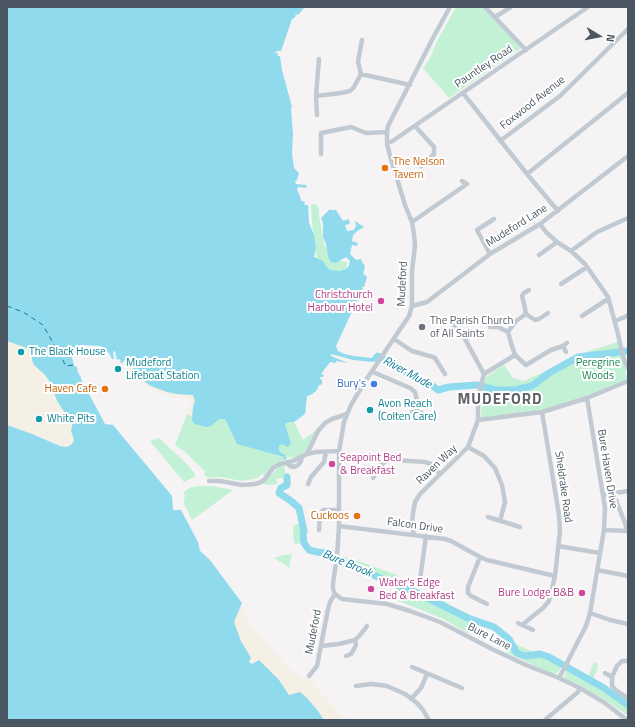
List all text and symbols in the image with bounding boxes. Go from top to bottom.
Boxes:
north arrow [579,16,619,56]
text: N [602,33,619,43]
street label: Pauntley Road [452,43,516,91]
street label: Foxwood Avenue [498,74,568,132]
place label: The Nelson Tavern [393,155,445,181]
marker: The Nelson Tavern [380,163,390,173]
street label: Mudeford Lane [484,202,550,250]
street label: Mudeford [395,261,411,307]
place label: Christchurch Harbour Hotel [308,288,373,314]
marker: Christchurch Harbour Hotel [376,296,386,306]
place label: The Parish Church of All Saints [430,314,513,340]
marker: The Parish Church of All Saints [417,322,427,332]
place label: The Black House [29,345,106,359]
marker: The Black House [16,347,26,357]
water label: River Mude [380,354,434,392]
place label: Mudeford Lifeboat Station [126,356,199,382]
park label: Peregrine Woods [576,356,620,382]
marker: Mudeford Lifeboat Station [113,364,123,374]
place label: Bury's [337,377,366,391]
marker: Bury's [369,379,379,389]
place label: Haven Cafe [44,382,97,396]
marker: Haven Cafe [100,384,110,394]
district label: MUDEFORD [457,391,543,409]
place label: Avon Reach (Colten Care) [378,397,436,423]
marker: Avon Reach (Colten Care) [365,405,375,415]
place label: White Pits [47,412,95,426]
marker: White Pits [34,414,44,424]
street label: Bure Haven Drive [594,428,620,510]
street label: Raven Way [414,442,460,488]
street label: Sheldrake Road [551,450,575,524]
place label: Seapoint Bed & Breakfast [340,451,401,477]
marker: Seapoint Bed & Breakfast [327,459,337,469]
place label: Cuckoos [311,509,349,523]
marker: Cuckoos [352,511,362,521]
street label: Falcon Drive [386,516,444,536]
water label: Bure Brook [320,547,374,581]
place label: Water's Edge Bed & Breakfast [379,576,454,602]
marker: Water's Edge Bed & Breakfast [366,584,376,594]
place label: Bure Lodge B&B [498,586,574,600]
marker: Bure Lodge B&B [577,588,587,598]
street label: Mudeford [303,609,325,655]
street label: Bure Lane [465,621,513,653]

